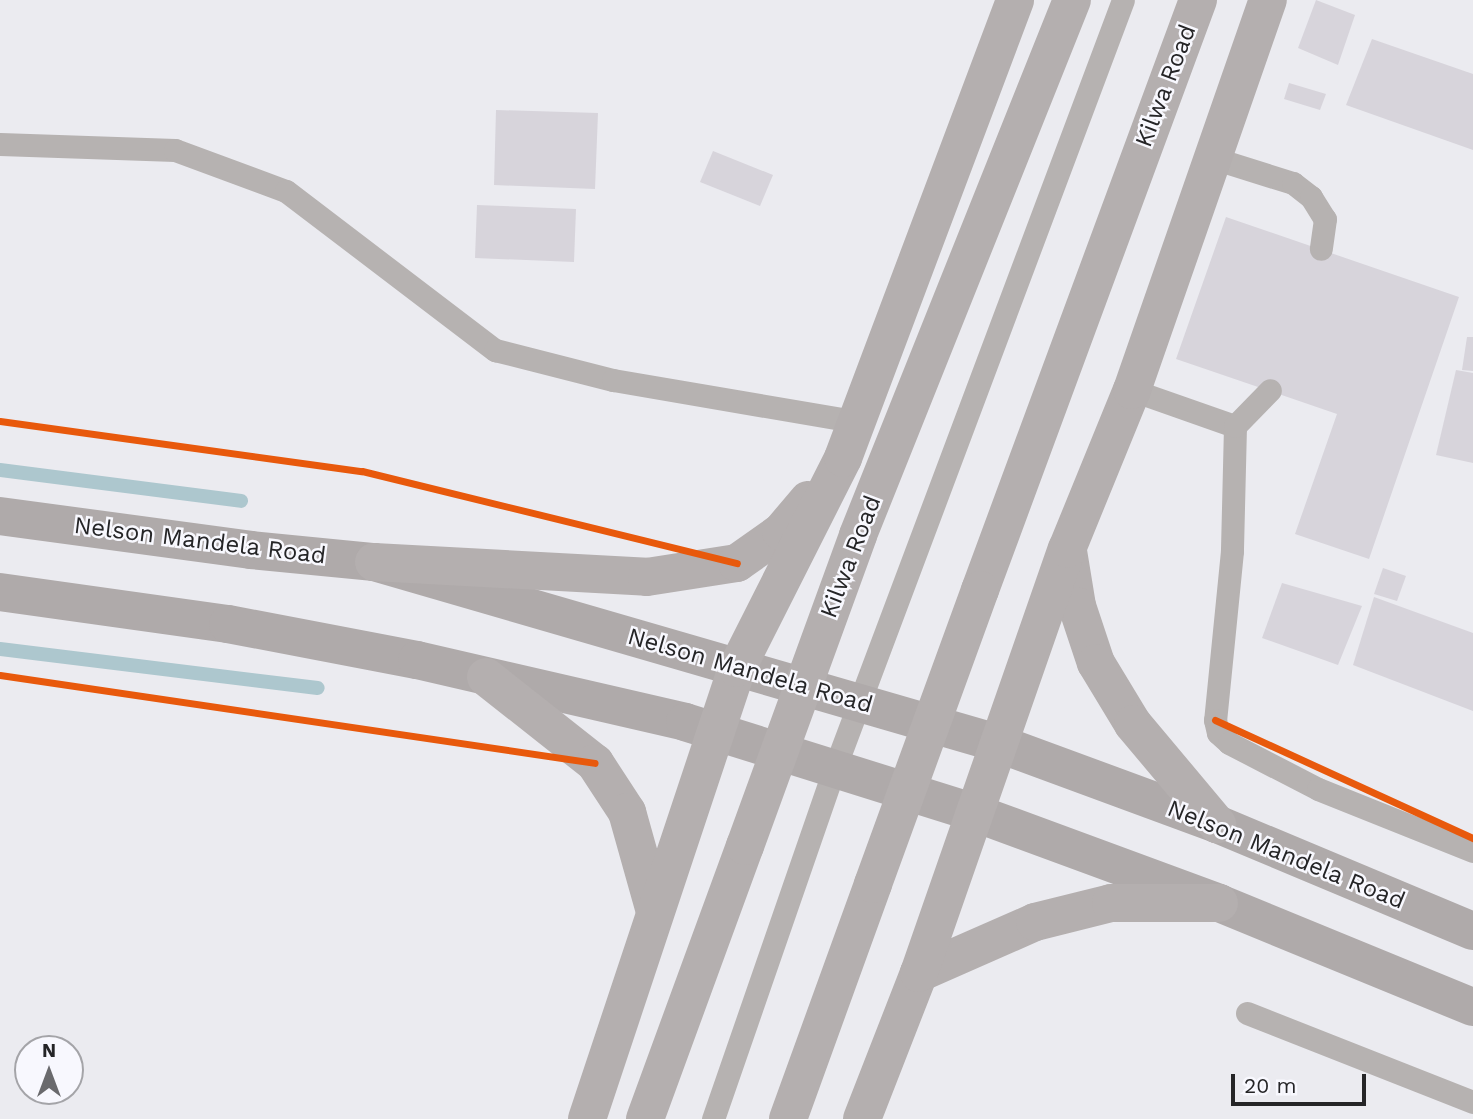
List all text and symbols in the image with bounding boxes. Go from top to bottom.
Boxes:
street label: Kilwa Road [1129,21,1203,151]
street label: Kilwa Road [814,492,888,622]
street label: Nelson Mandela Road [72,511,328,571]
street label: Nelson Mandela Road [624,622,876,720]
street label: Nelson Mandela Road [1163,794,1409,916]
north arrow [14,1035,84,1105]
text: N [42,1039,56,1062]
scale bar [1235,1060,1370,1104]
text: 20 m [1244,1073,1296,1098]

